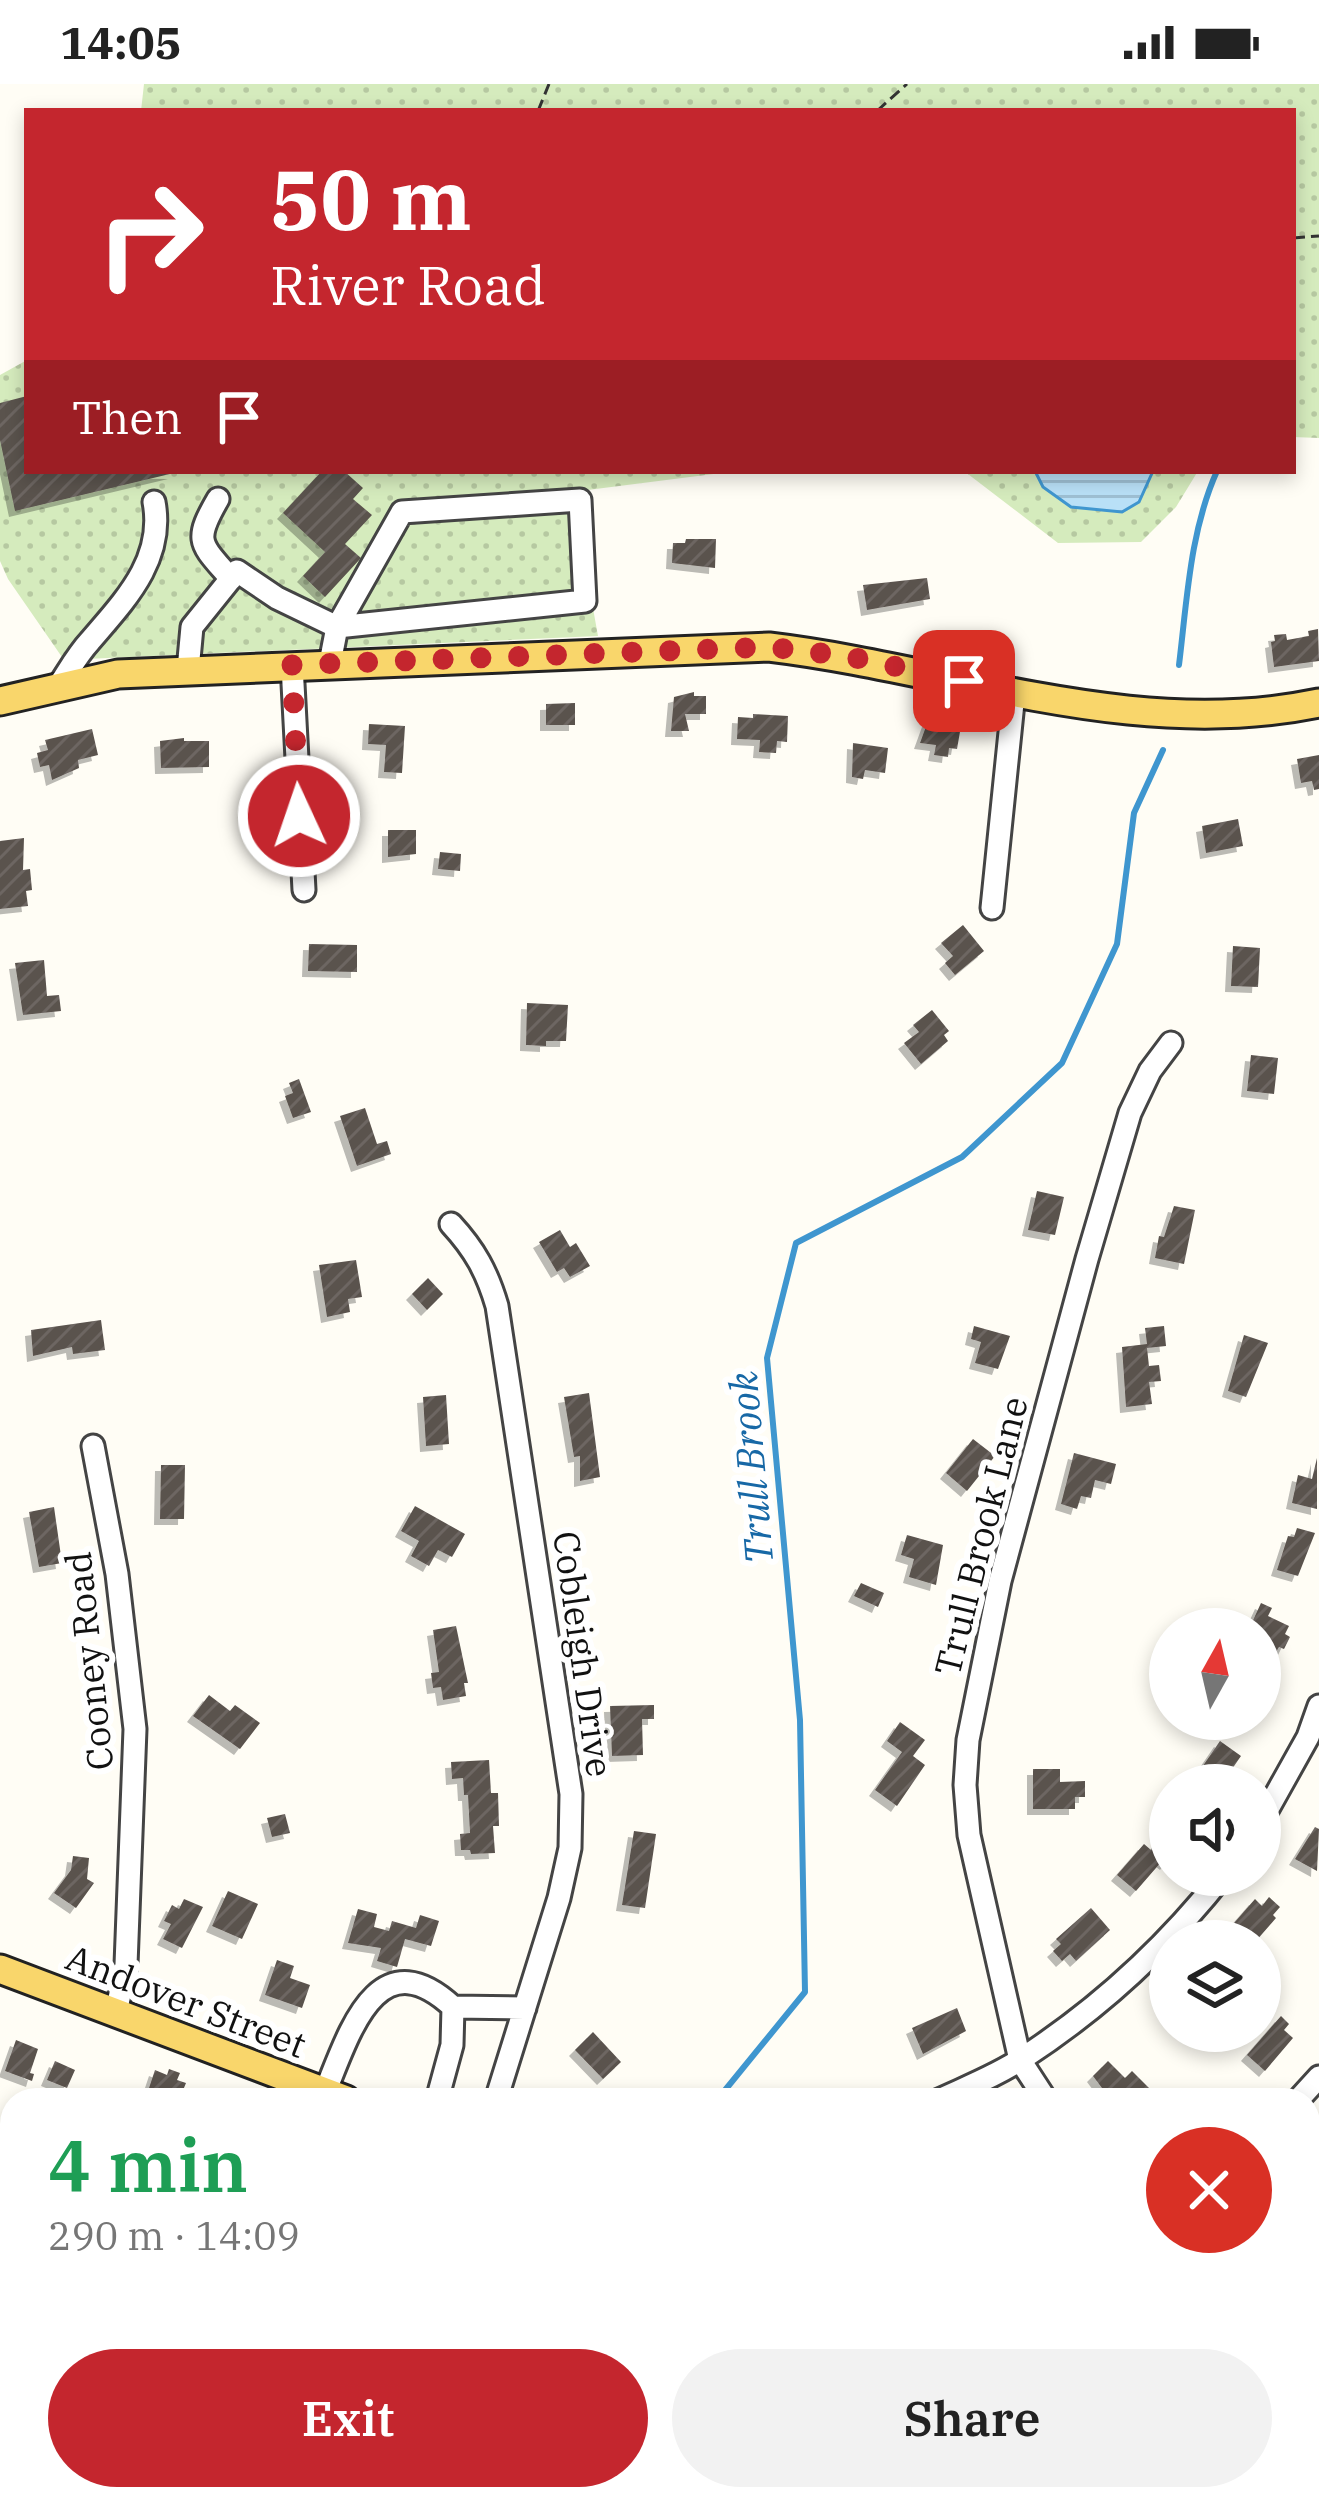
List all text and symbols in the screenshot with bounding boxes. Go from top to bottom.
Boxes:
text: 14:05 [60,13,182,71]
text: 50 m [270,144,472,253]
icon: right [72,156,228,312]
text: River Road [270,250,546,320]
icon: arrive [206,384,272,450]
text: Then [72,388,182,446]
pin [913,630,1015,732]
icon: arrive [931,648,997,714]
position arrow [236,753,362,879]
water label: Trull Brook [717,1369,784,1566]
street label: Trull Brook Lane [923,1392,1038,1680]
street label: Cobleigh Drive [543,1528,624,1780]
street label: Cooney Road [54,1549,123,1773]
north arrow [1149,1608,1281,1740]
map controls [1149,1608,1281,2052]
button: sound [1149,1764,1281,1896]
button: layers [1149,1920,1281,2052]
street label: Andover Street [60,1933,313,2068]
text: 4 min [48,2118,248,2212]
button: close [1146,2127,1272,2253]
text: 290 m · 14:09 [48,2210,300,2261]
button: Exit [48,2349,648,2487]
button: Share [672,2349,1272,2487]

